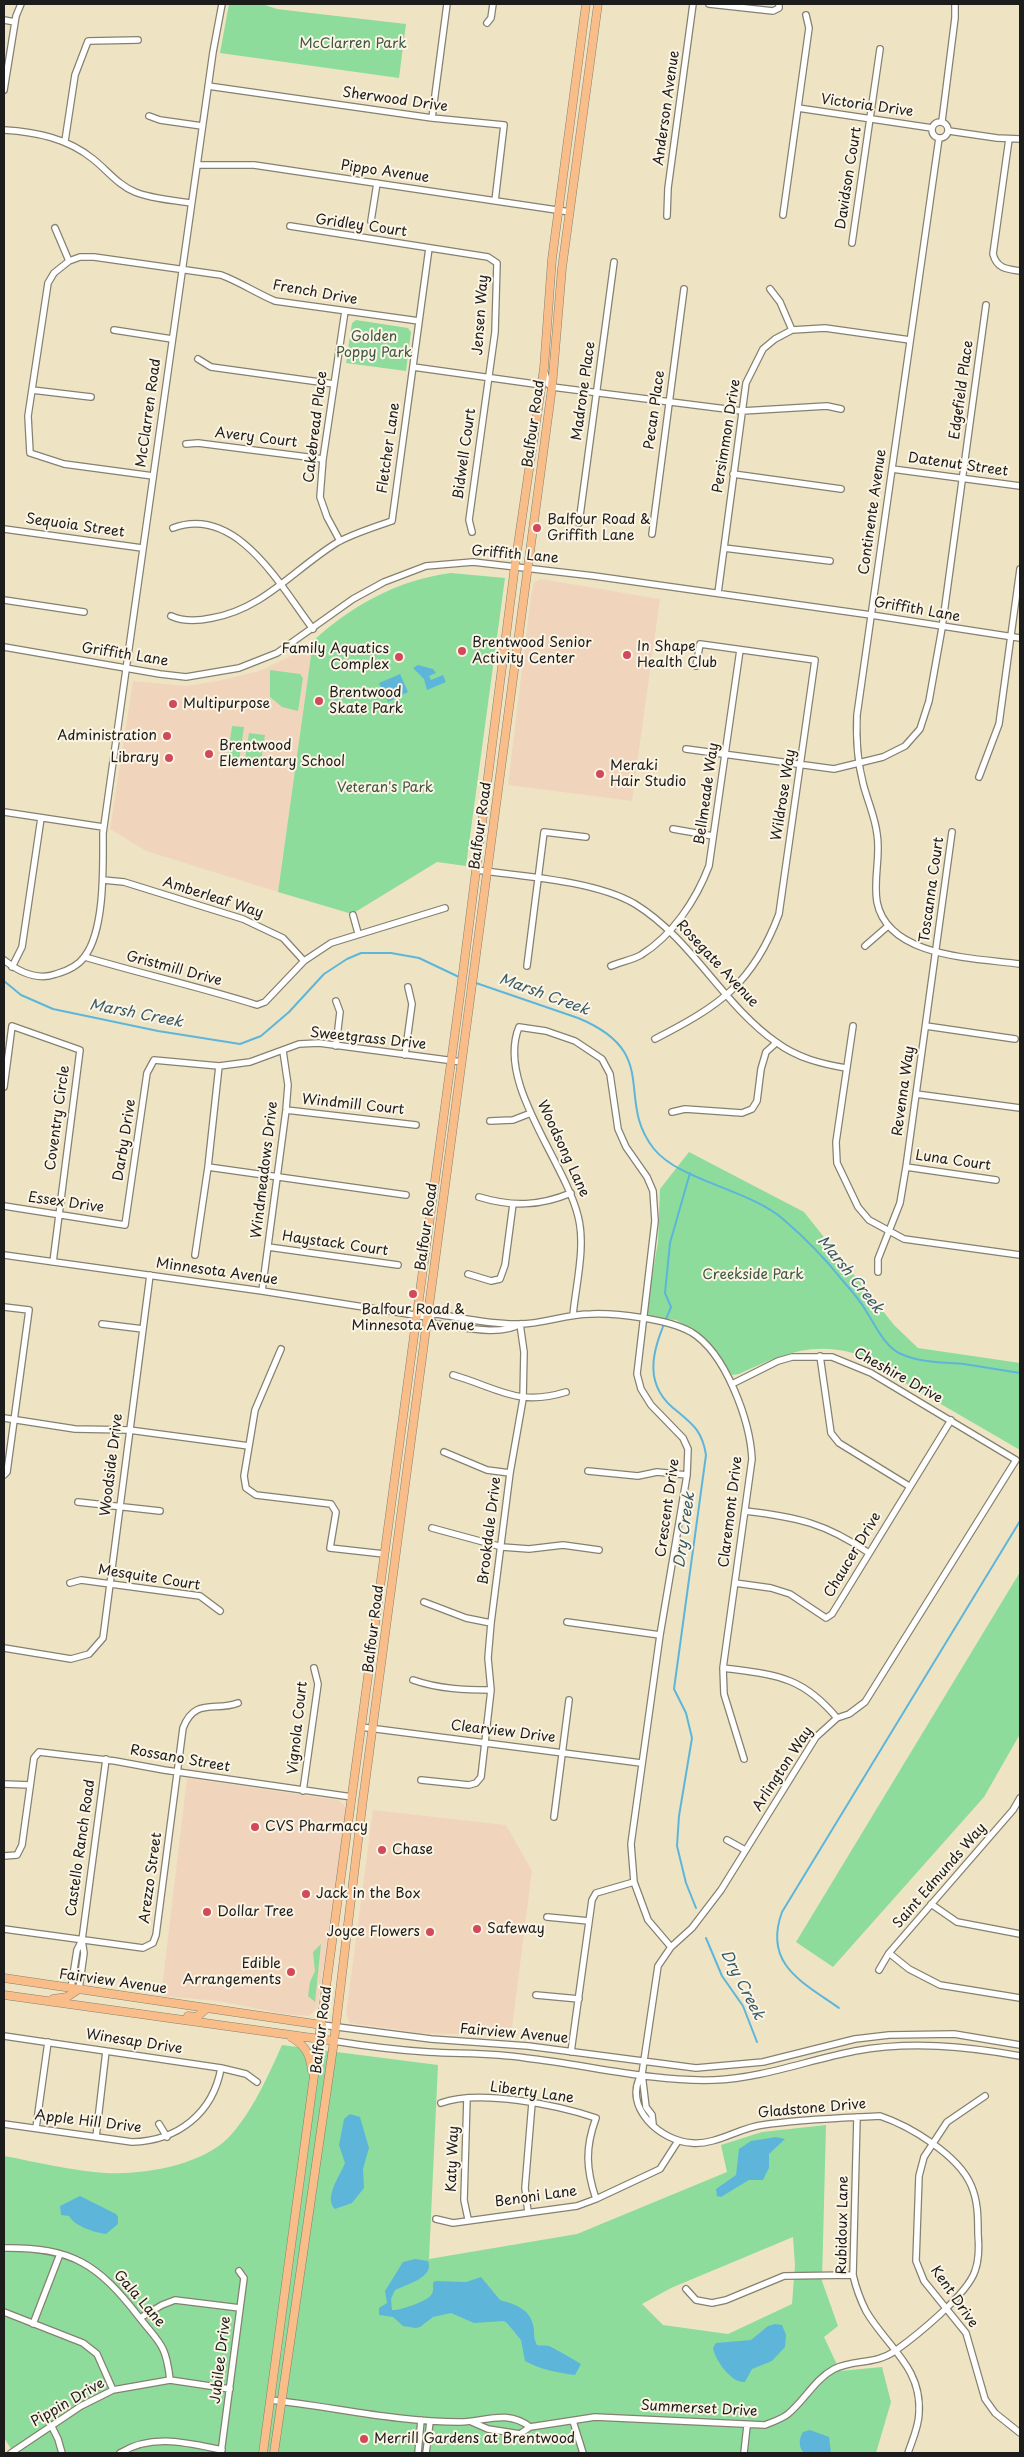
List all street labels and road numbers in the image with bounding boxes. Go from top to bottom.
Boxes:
street label: Anderson Avenue [651,49,683,167]
street label: Sherwood Drive [341,84,449,116]
street label: Victoria Drive [820,91,914,121]
street label: Davidson Court [833,126,865,230]
street label: Pippo Avenue [340,157,430,187]
street label: Gridley Court [314,211,408,241]
street label: Jensen Way [470,274,492,356]
street label: French Drive [271,277,359,309]
street label: Edgefield Place [947,339,977,441]
street label: Madrone Place [569,340,599,442]
street label: McClarren Road [133,357,165,469]
street label: Pecan Place [641,369,669,451]
street label: Cakebread Place [301,370,331,484]
street label: Persimmon Drive [710,378,744,494]
street label: Balfour Road [520,379,548,469]
street label: Fletcher Lane [374,401,404,495]
street label: Bidwell Court [450,407,480,501]
street label: Avery Court [214,425,298,451]
street label: Continente Avenue [856,448,890,576]
street label: Datenut Street [907,450,1009,480]
street label: Sequoia Street [24,511,126,541]
street label: Griffith Lane [471,543,559,567]
street label: Griffith Lane [872,594,962,626]
street label: Griffith Lane [80,640,170,670]
street label: Bellmeade Way [691,742,723,846]
street label: Wildrose Way [768,748,800,842]
street label: Balfour Road [467,781,495,871]
street label: Toscanna Court [916,836,948,944]
street label: Amberleaf Way [161,874,265,922]
street label: Rosegate Avenue [672,917,762,1011]
street label: Gristmill Drive [124,948,224,990]
street label: Sweetgrass Drive [309,1025,427,1053]
street label: Revenna Way [889,1045,919,1137]
street label: Coventry Circle [42,1064,74,1172]
street label: Windmill Court [301,1091,405,1119]
street label: Darby Drive [110,1098,140,1182]
street label: Woodsong Lane [533,1098,593,1200]
street label: Windmeadows Drive [248,1100,282,1240]
street label: Luna Court [914,1147,992,1175]
street label: Balfour Road [413,1182,441,1272]
street label: Essex Drive [27,1189,105,1217]
street label: Haystack Court [281,1228,389,1260]
street label: Minnesota Avenue [155,1255,279,1289]
street label: Cheshire Drive [851,1345,945,1407]
street label: Woodside Drive [97,1413,127,1517]
street label: Claremont Drive [716,1455,746,1569]
street label: Crescent Drive [653,1458,683,1558]
street label: Brookdale Drive [475,1476,505,1586]
street label: Chaucer Drive [821,1509,885,1601]
street label: Mesquite Court [97,1562,201,1594]
street label: Balfour Road [360,1584,388,1674]
street label: Vignola Court [285,1680,311,1776]
street label: Clearview Drive [450,1717,556,1747]
street label: Arlington Way [749,1723,817,1815]
street label: Rossano Street [129,1742,231,1776]
street label: Castello Ranch Road [63,1778,99,1918]
street label: Saint Edmunds Way [890,1820,990,1932]
street label: Arezzo Street [136,1831,166,1925]
street label: Fairview Avenue [58,1966,168,1998]
street label: Balfour Road [308,1985,336,2075]
street label: Fairview Avenue [459,2021,569,2047]
street label: Winesap Drive [85,2026,183,2058]
street label: Liberty Lane [489,2079,575,2107]
street label: Gladstone Drive [757,2096,867,2122]
street label: Apple Hill Drive [34,2107,142,2137]
street label: Katy Way [443,2125,463,2193]
street label: Rubidoux Lane [834,2176,852,2274]
street label: Benoni Lane [494,2183,578,2211]
street label: Kent Drive [927,2263,981,2331]
street label: Gala Lane [110,2267,168,2331]
street label: Jubilee Drive [207,2315,235,2405]
street label: Pippin Drive [28,2375,108,2431]
street label: Summerset Drive [640,2398,758,2420]

